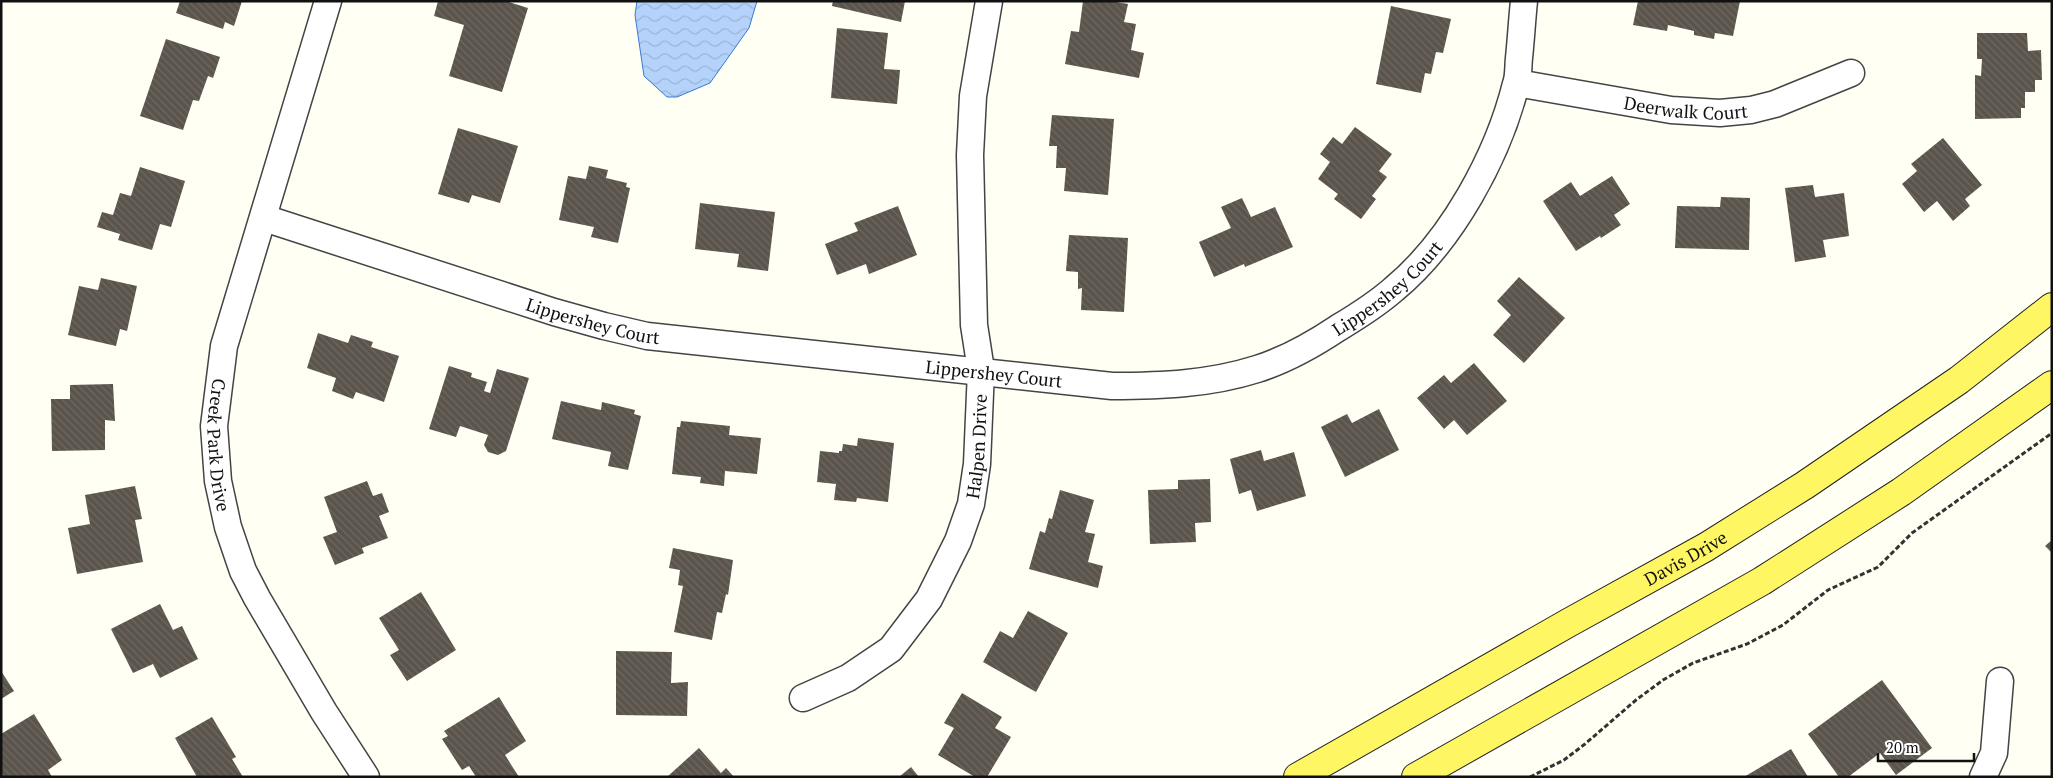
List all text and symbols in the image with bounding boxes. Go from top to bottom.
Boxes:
street label: Deerwalk Court [1622,90,1749,125]
street label: Lippershey Court [1327,235,1448,341]
street label: Lippershey Court [523,292,661,349]
street label: Lippershey Court [924,354,1064,393]
street label: Creek Park Drive [202,377,236,514]
street label: Halpen Drive [960,394,992,500]
street label: Davis Drive [1640,525,1731,591]
scale bar [1878,730,1974,762]
text: 20 m [1886,737,1919,757]

